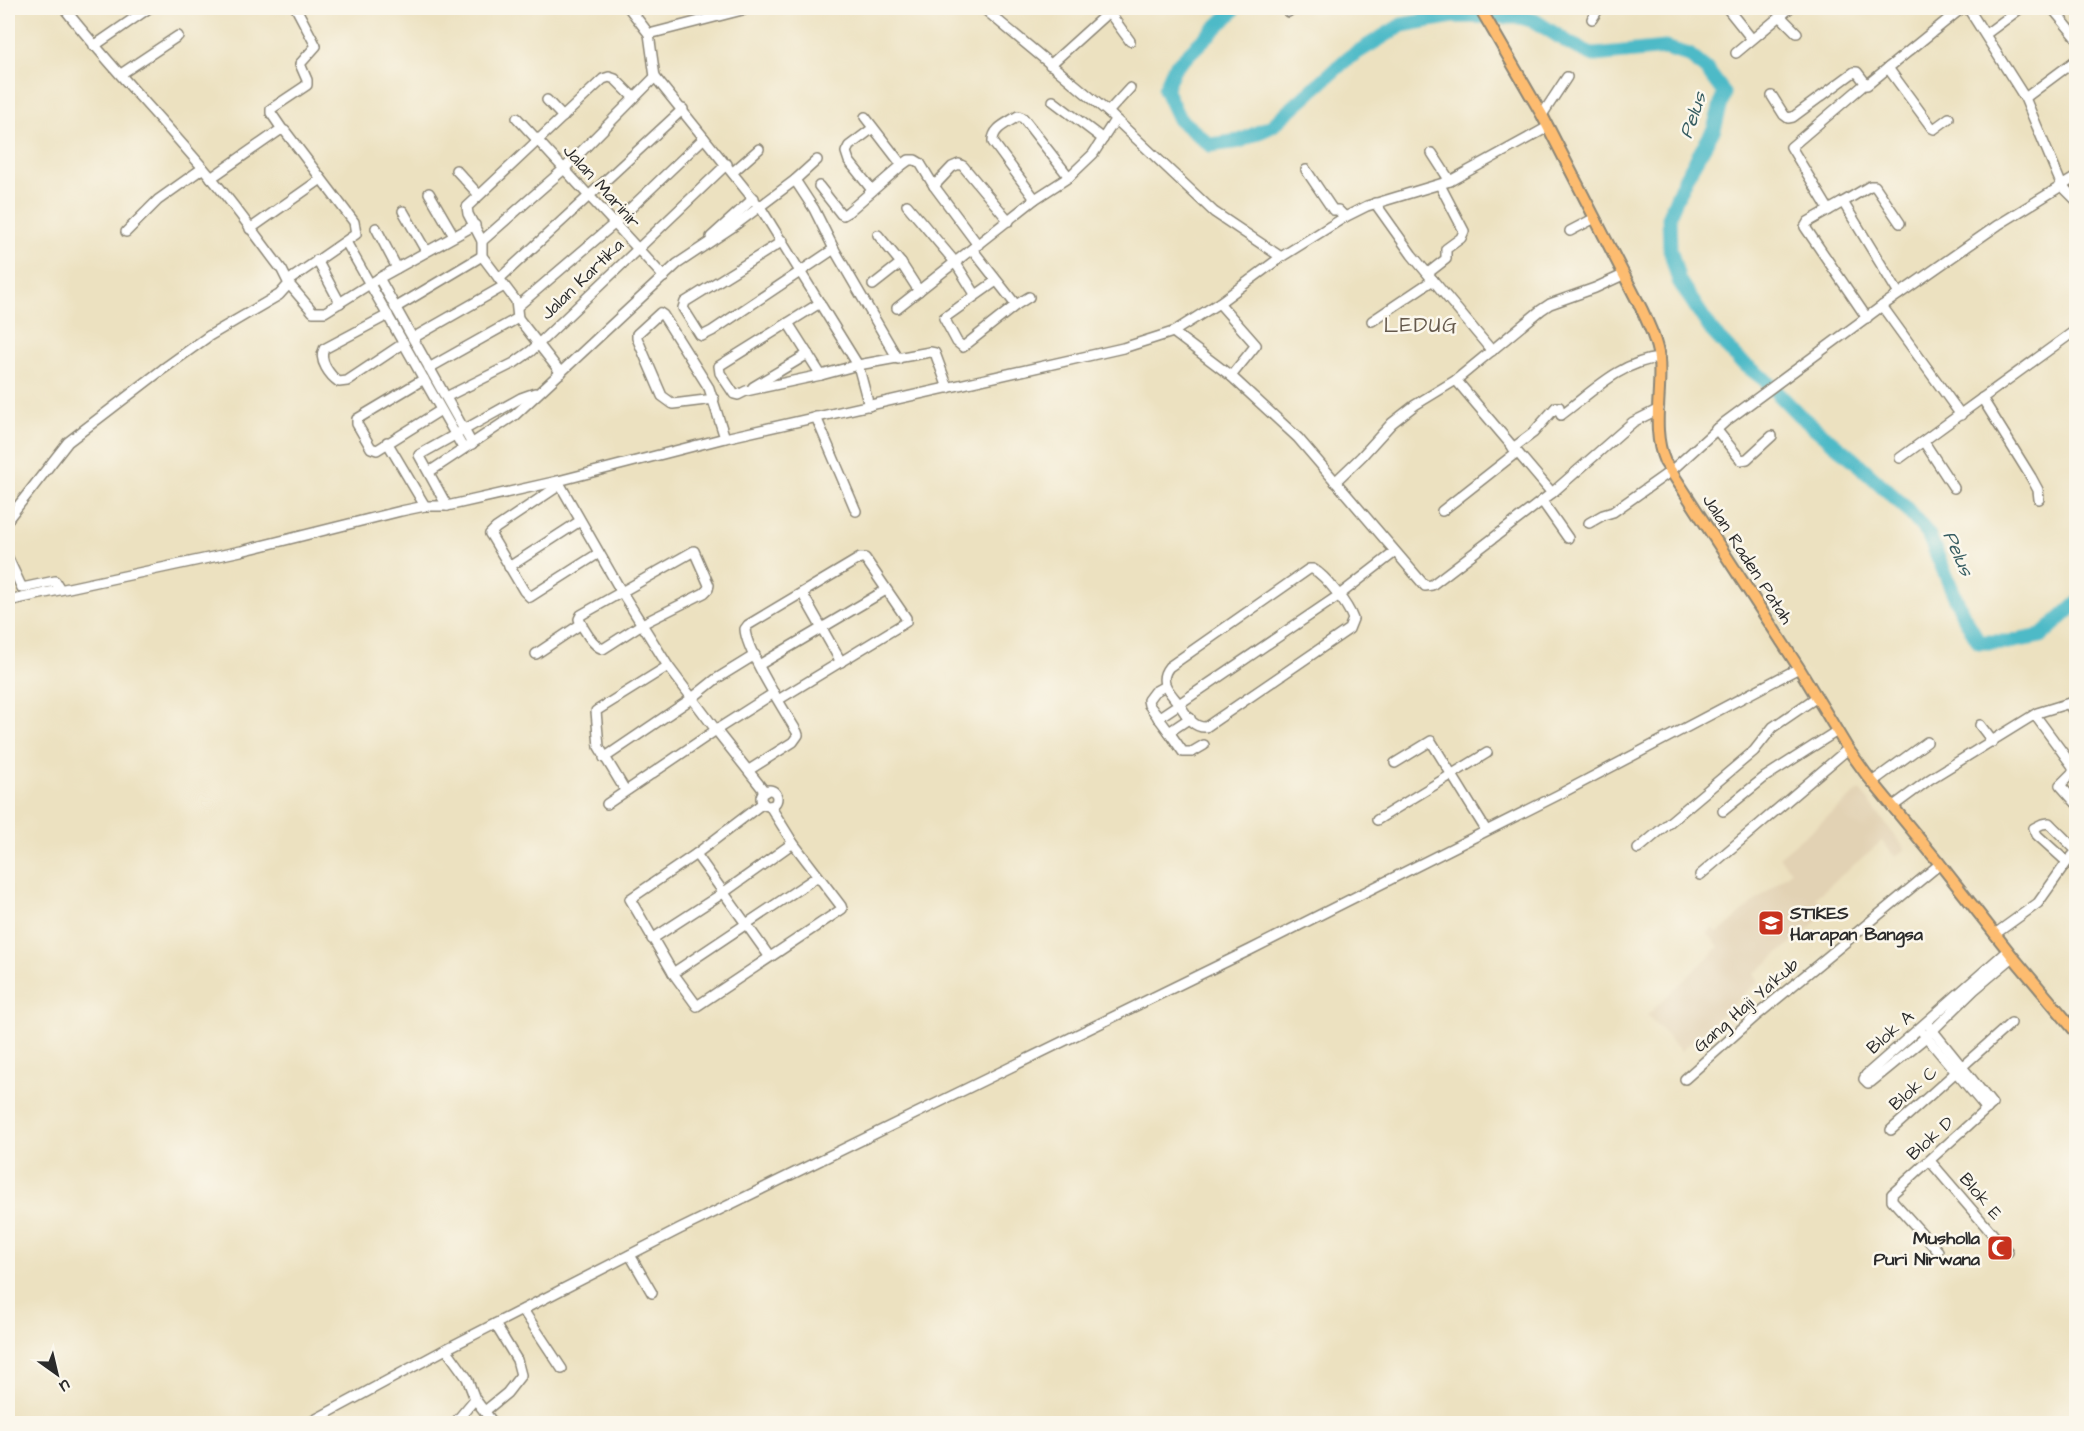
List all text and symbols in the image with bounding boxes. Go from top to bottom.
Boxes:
water label: Pelus [1672,88,1714,142]
street label: Jalan Marinir [557,139,646,234]
street label: Jalan Kartika [535,233,630,326]
district label: LEDUG [1384,311,1458,340]
street label: Jalan Raden Patah [1696,490,1799,629]
water label: Pelus [1936,526,1981,581]
place label: STIKES Harapan Bangsa [1789,901,1924,948]
school or university icon: STIKES Harapan Bangsa [1756,908,1786,938]
street label: Gang Haji Ya'kub [1688,953,1805,1059]
street label: Blok A [1861,1004,1920,1060]
street label: Blok C [1884,1060,1943,1116]
street label: Blok D [1901,1110,1960,1166]
street label: Blok E [1953,1167,2008,1226]
place label: Musholla Puri Nirwana [1874,1226,1981,1272]
mosque icon: Musholla Puri Nirwana [1985,1233,2015,1263]
north arrow [27,1344,87,1404]
text: U [55,1374,75,1397]

